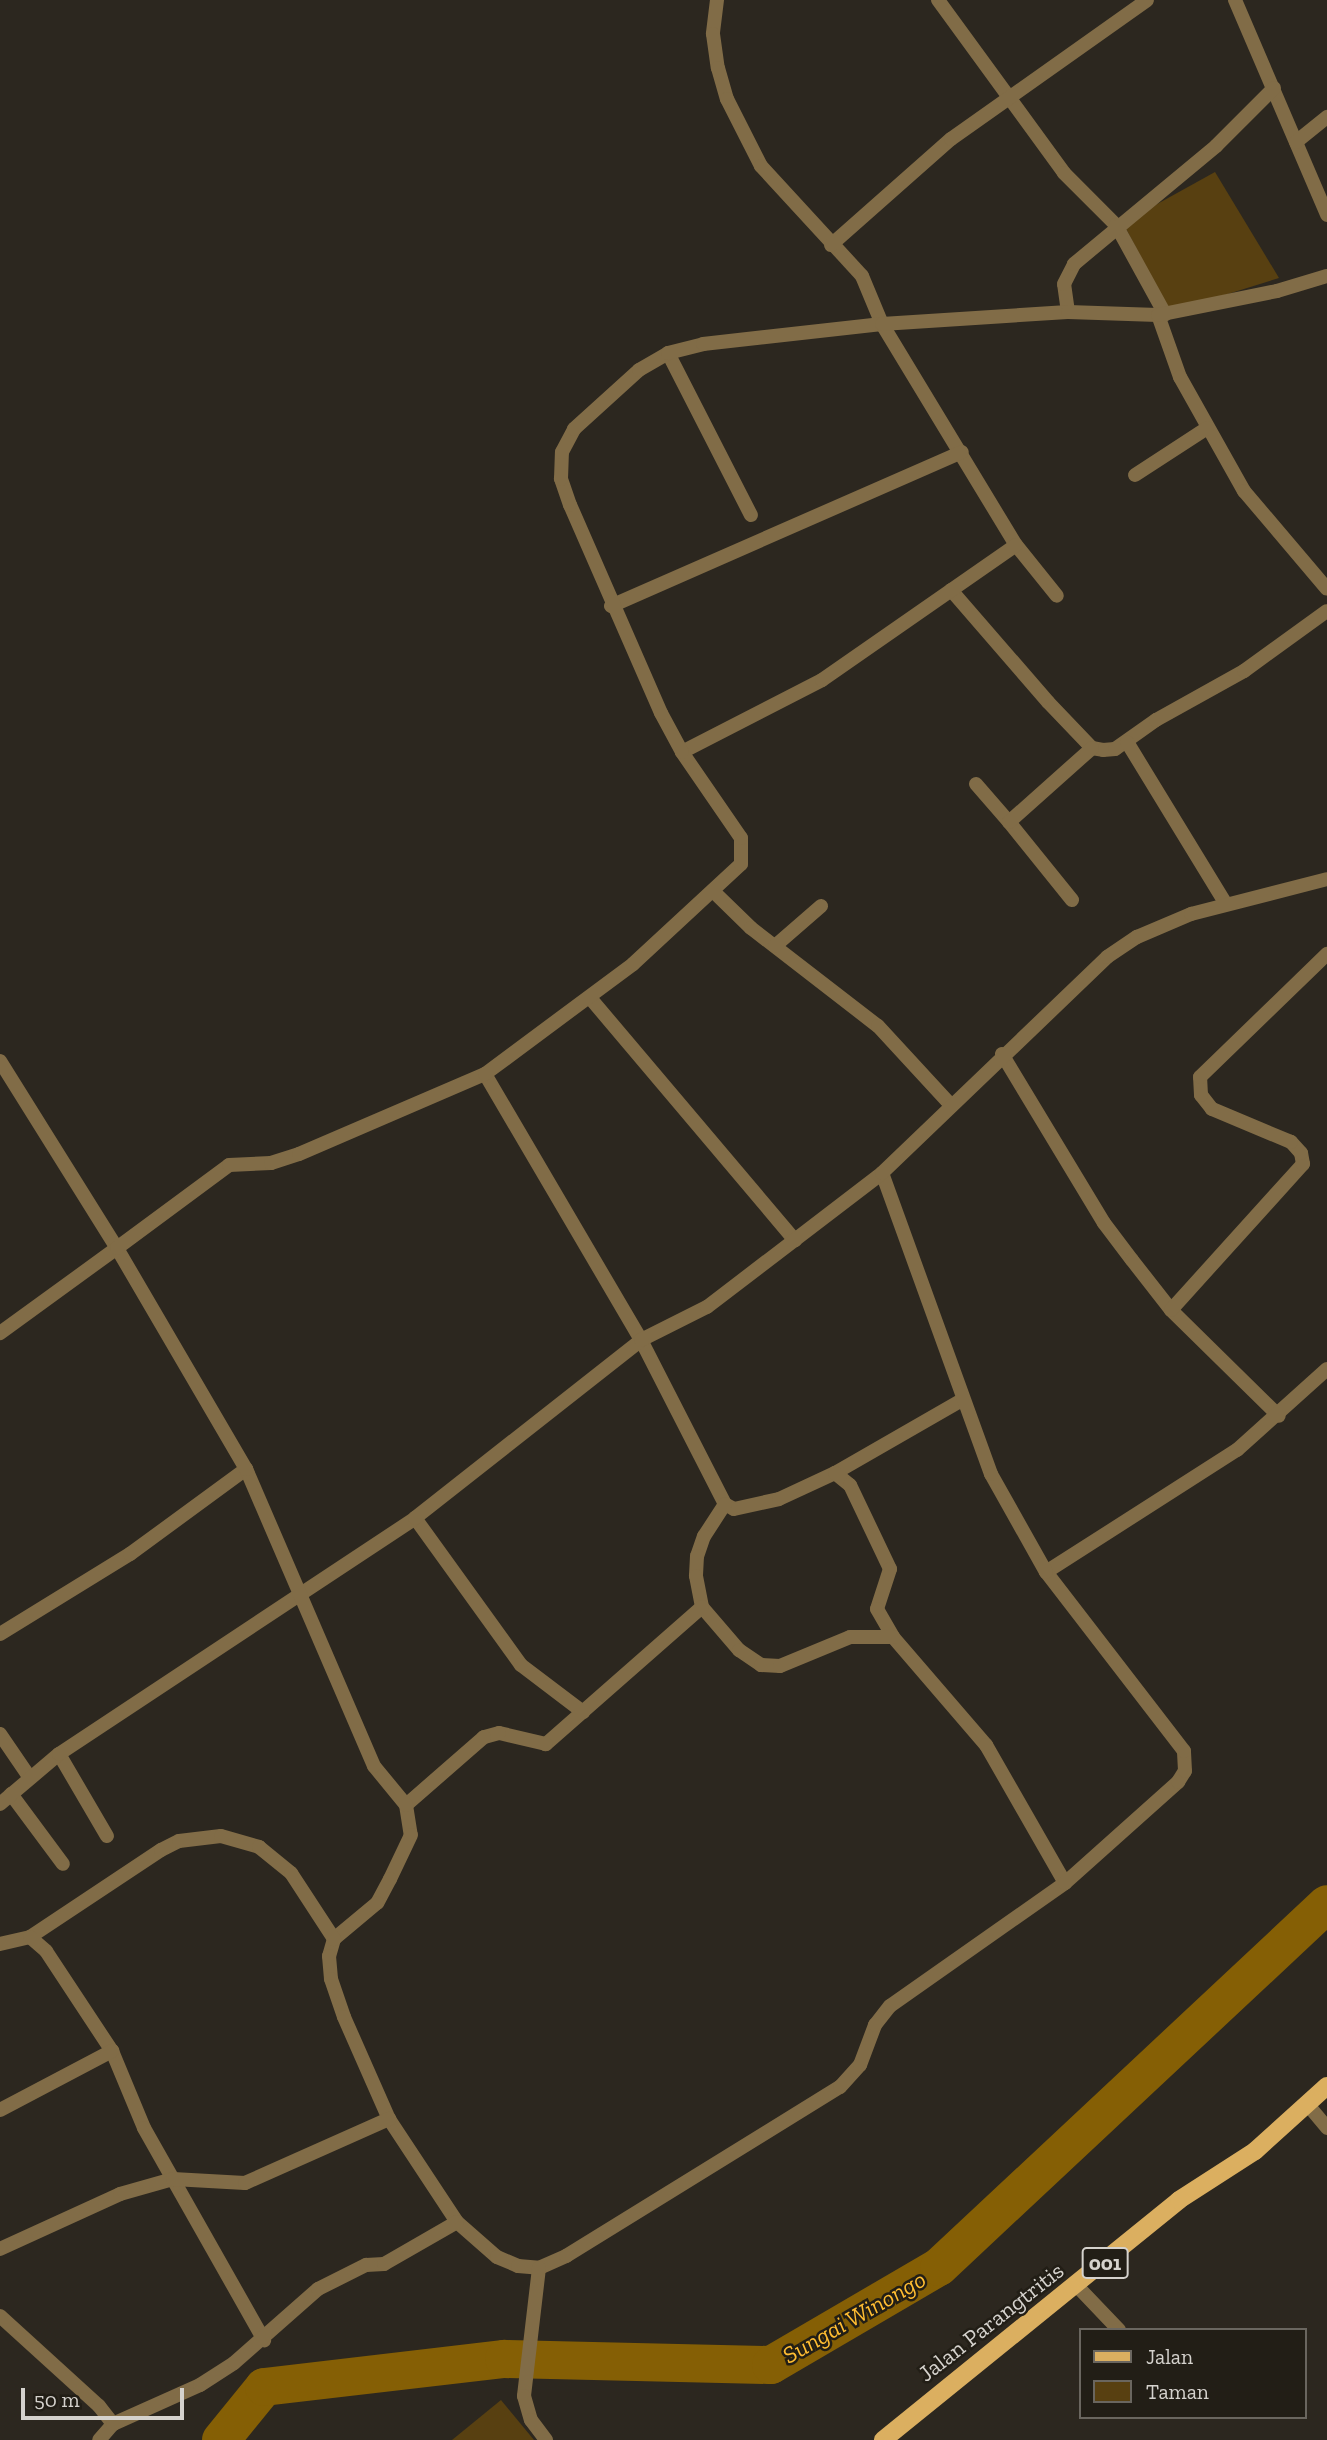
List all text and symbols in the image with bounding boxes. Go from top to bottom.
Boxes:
road number: 001 [1080,2246,1130,2280]
street label: Jalan Parangtritis [913,2257,1069,2387]
water label: Sungai Winongo [777,2264,931,2370]
legend [1078,2328,1306,2419]
text: Jalan [1146,2344,1193,2369]
scale bar [24,2374,187,2418]
text: Taman [1146,2379,1209,2404]
text: 50 m [34,2387,80,2412]

